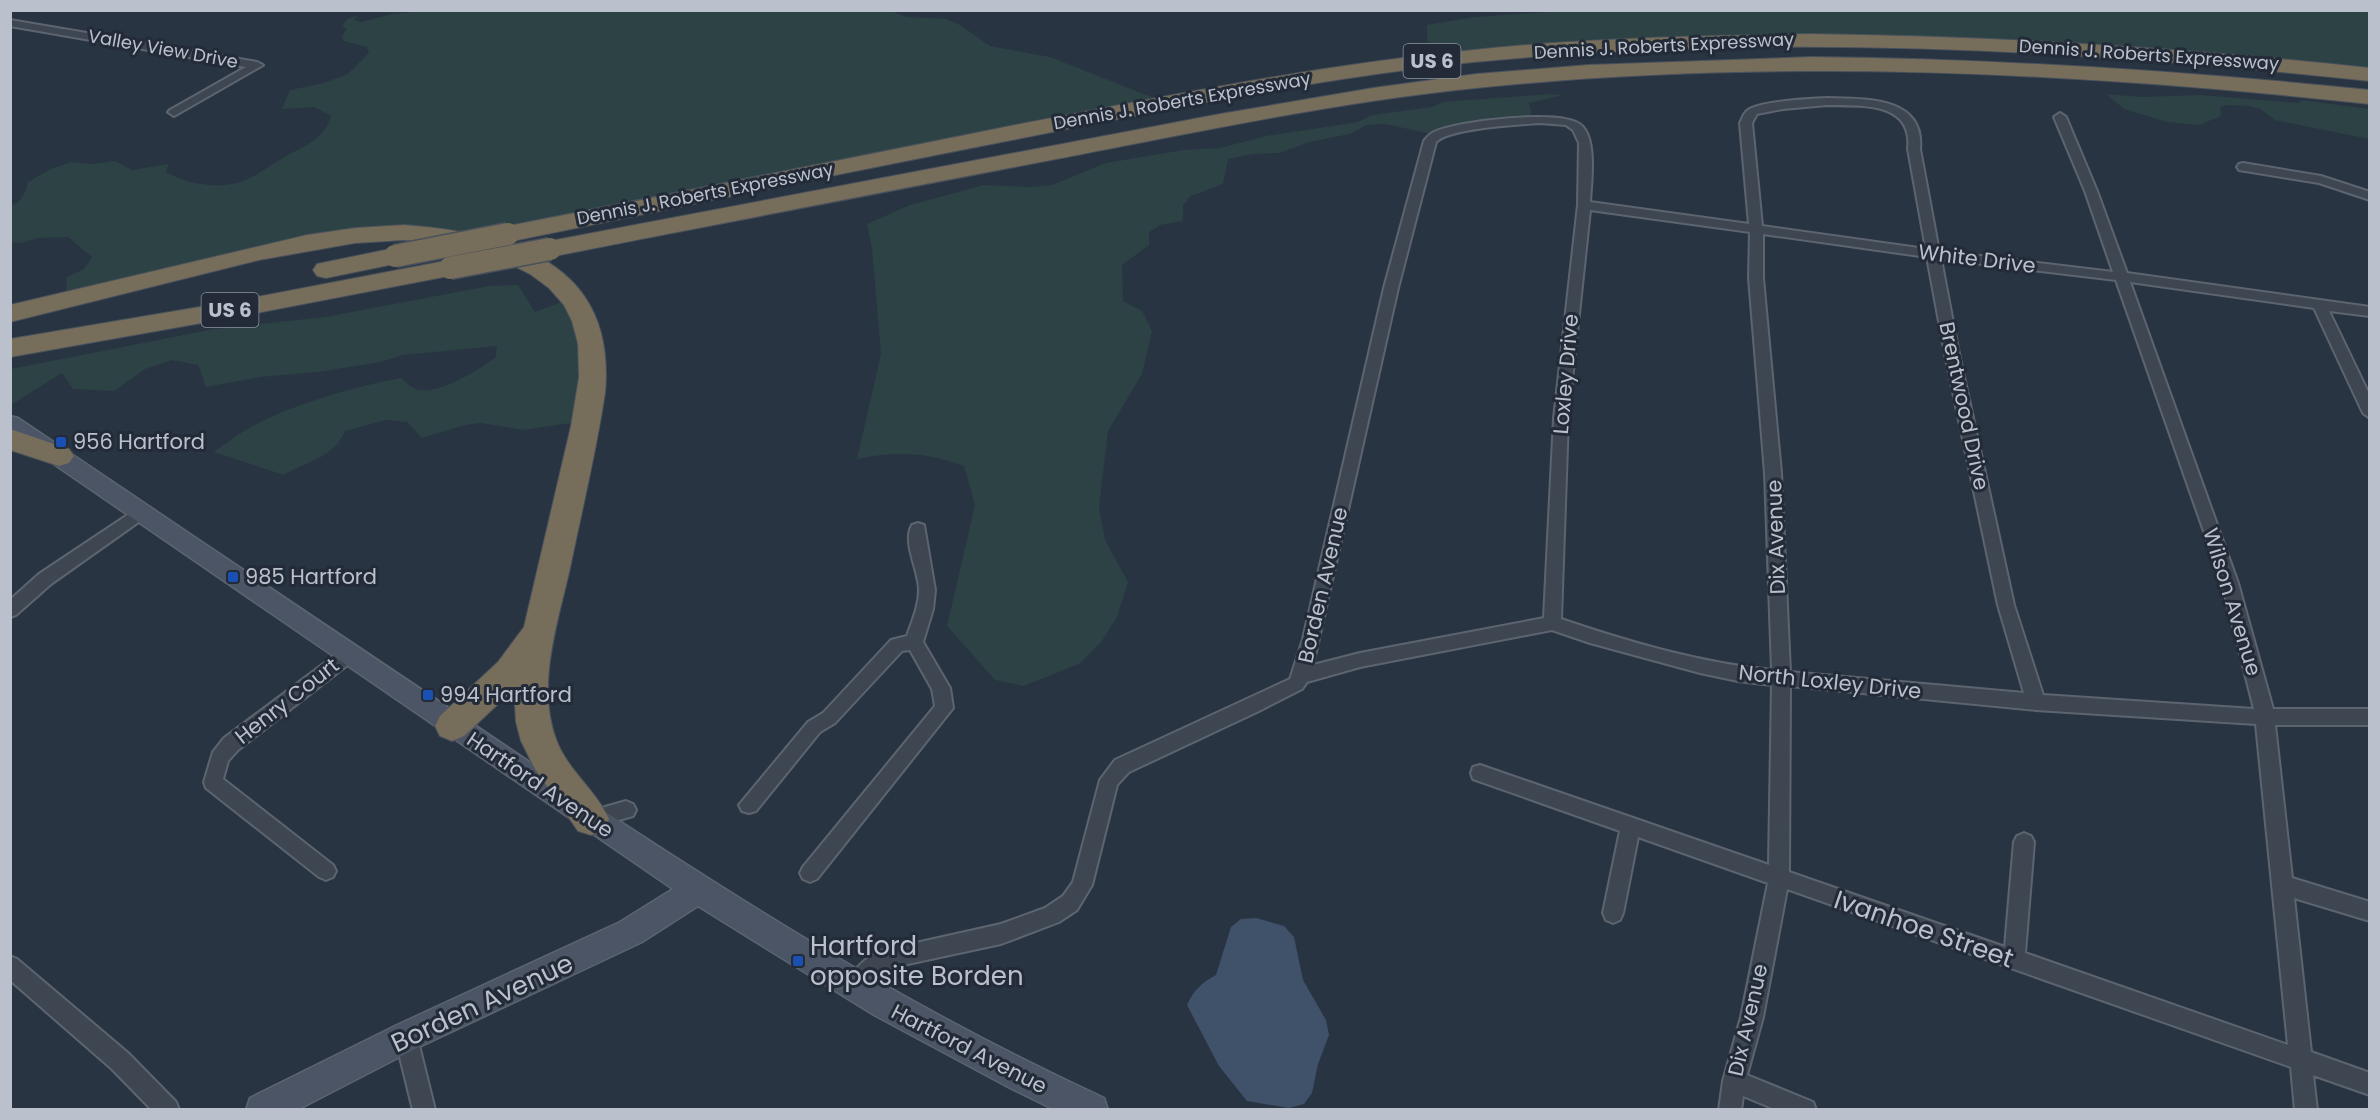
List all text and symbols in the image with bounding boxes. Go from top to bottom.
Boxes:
street label: Valley View Drive [86,23,240,74]
street label: Dennis J. Roberts Expressway [1533,26,1795,65]
street label: Dennis J. Roberts Expressway [2018,33,2280,76]
road number: US 6 [1404,44,1460,78]
street label: Dennis J. Roberts Expressway [1051,66,1312,135]
street label: Dennis J. Roberts Expressway [575,156,835,231]
street label: White Drive [1917,237,2037,280]
road number: US 6 [202,293,258,327]
street label: Loxley Drive [1546,313,1585,435]
street label: Brentwood Drive [1932,319,1996,493]
place label: 956 Hartford [73,427,205,456]
marker: 956 Hartford [54,435,68,449]
street label: Dix Avenue [1759,479,1792,595]
street label: Borden Avenue [1290,504,1355,666]
street label: Wilson Avenue [2196,524,2269,679]
place label: 985 Hartford [245,562,377,591]
marker: 985 Hartford [226,570,240,584]
street label: Henry Court [229,651,345,750]
street label: North Loxley Drive [1737,657,1923,706]
place label: 994 Hartford [440,680,572,709]
marker: 994 Hartford [421,688,435,702]
street label: Hartford Avenue [461,725,619,844]
street label: Ivanhoe Street [1829,881,2019,977]
place label: Hartford opposite Borden [810,928,1024,994]
street label: Borden Avenue [385,945,579,1061]
marker: Hartford opposite Borden [791,954,805,968]
street label: Dix Avenue [1721,961,1775,1079]
street label: Hartford Avenue [886,997,1052,1100]

